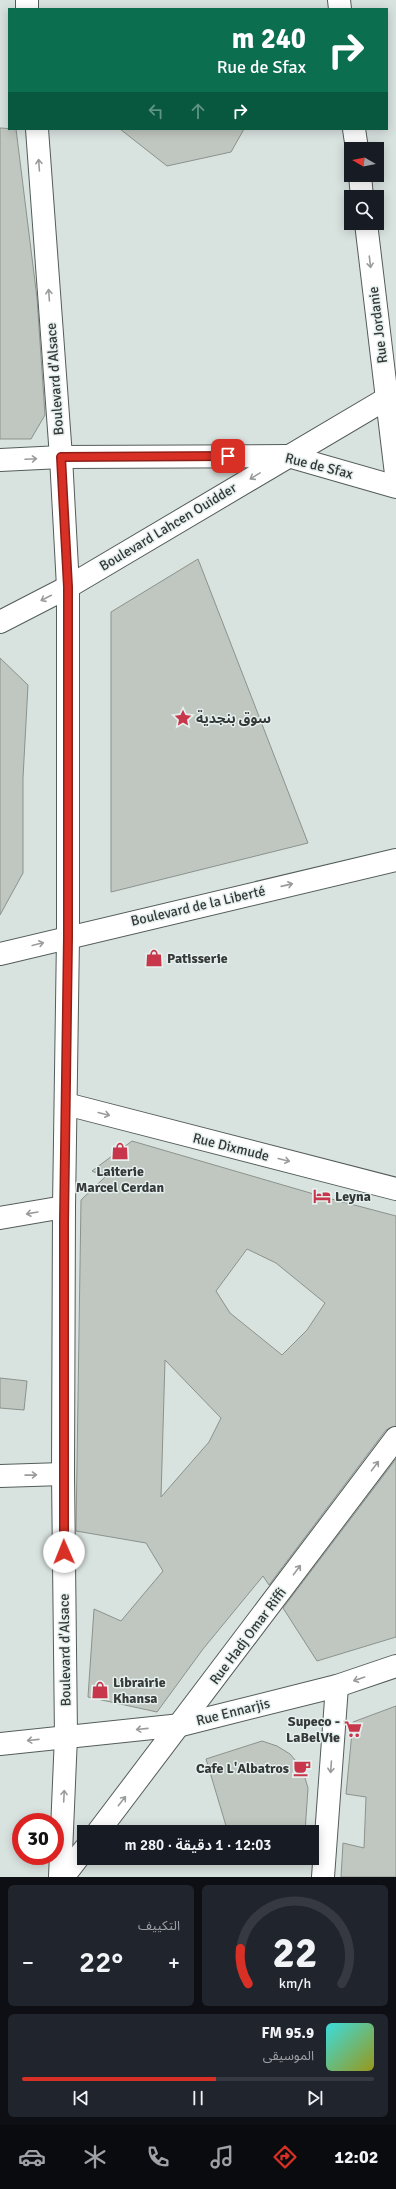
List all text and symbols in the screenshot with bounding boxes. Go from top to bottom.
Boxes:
text: 240 m [232,22,306,56]
icon: right [320,24,372,76]
text: Rue de Sfax [217,56,306,78]
icon: left [145,100,167,122]
icon: ahead [187,100,209,122]
icon: right [229,100,251,122]
north arrow [344,142,384,182]
map controls [344,142,384,230]
one-way arrow [36,159,43,172]
button: search [344,190,384,230]
one-way arrow [366,255,374,268]
street label: Rue Jordanie [365,286,391,364]
one-way arrow [46,289,53,302]
street label: Boulevard d'Alsace [43,322,67,436]
pin [211,439,245,473]
icon: arrive [217,445,239,467]
street label: Rue de Sfax [283,449,355,483]
one-way arrow [24,455,37,462]
one-way arrow [249,472,261,480]
street label: Boulevard Lahcen Ouidder [96,479,240,575]
one-way arrow [40,595,52,602]
place icon: سوق بنجدية [173,708,193,728]
place label: سوق بنجدية [196,710,271,727]
one-way arrow [280,881,293,889]
street label: Boulevard de la Liberté [129,882,267,930]
one-way arrow [31,940,44,948]
shop icon: Patisserie [144,948,164,968]
place label: Patisserie [167,950,228,967]
one-way arrow [97,1111,110,1118]
street label: Rue Dixmude [191,1129,271,1165]
shop icon: Laiterie Marcel Cerdan [110,1141,130,1161]
one-way arrow [277,1157,290,1164]
place label: Laiterie Marcel Cerdan [76,1163,165,1196]
hotel icon: Leyna [312,1186,332,1206]
place label: Leyna [335,1188,371,1205]
one-way arrow [26,1209,39,1217]
one-way arrow [371,1461,379,1472]
one-way arrow [24,1471,37,1479]
position arrow [43,1531,85,1573]
one-way arrow [292,1565,301,1576]
street label: Rue Hadj Omar Riffi [206,1584,290,1688]
street label: Boulevard d'Alsace [56,1594,74,1706]
place label: Librairie Khansa [113,1674,166,1707]
one-way arrow [353,1675,365,1683]
shop icon: Librairie Khansa [90,1680,110,1700]
street label: Rue Ennarjis [194,1695,272,1729]
place label: Supeco - LaBelVie [286,1713,340,1746]
supermarket icon: Supeco - LaBelVie [343,1719,363,1739]
one-way arrow [136,1725,149,1732]
one-way arrow [27,1736,40,1744]
cafe icon: Cafe L'Albatros [292,1758,312,1778]
place label: Cafe L'Albatros [196,1760,289,1777]
one-way arrow [328,1760,335,1773]
one-way arrow [60,1790,67,1803]
one-way arrow [118,1796,126,1807]
speed limit sign: 30 [12,1813,64,1865]
text: 12:03 · 1 دقيقة · 280 m [125,1836,271,1854]
text: التكييف [138,1918,180,1934]
text: 22 [273,1927,317,1978]
text: 22° [79,1944,123,1981]
text: − [22,1949,34,1976]
text: + [168,1949,180,1976]
text: km/h [279,1974,311,1991]
text: 95.9 FM [262,2024,314,2042]
text: الموسيقى [263,2048,314,2064]
icon: previous [70,2087,92,2109]
icon: pause [187,2087,209,2109]
icon: next [304,2087,326,2109]
icon: car [18,2143,46,2171]
icon: climate [81,2143,109,2171]
icon: phone [144,2143,172,2171]
icon: music [208,2143,236,2171]
icon: directions [271,2143,299,2171]
text: 12:02 [334,2146,378,2168]

